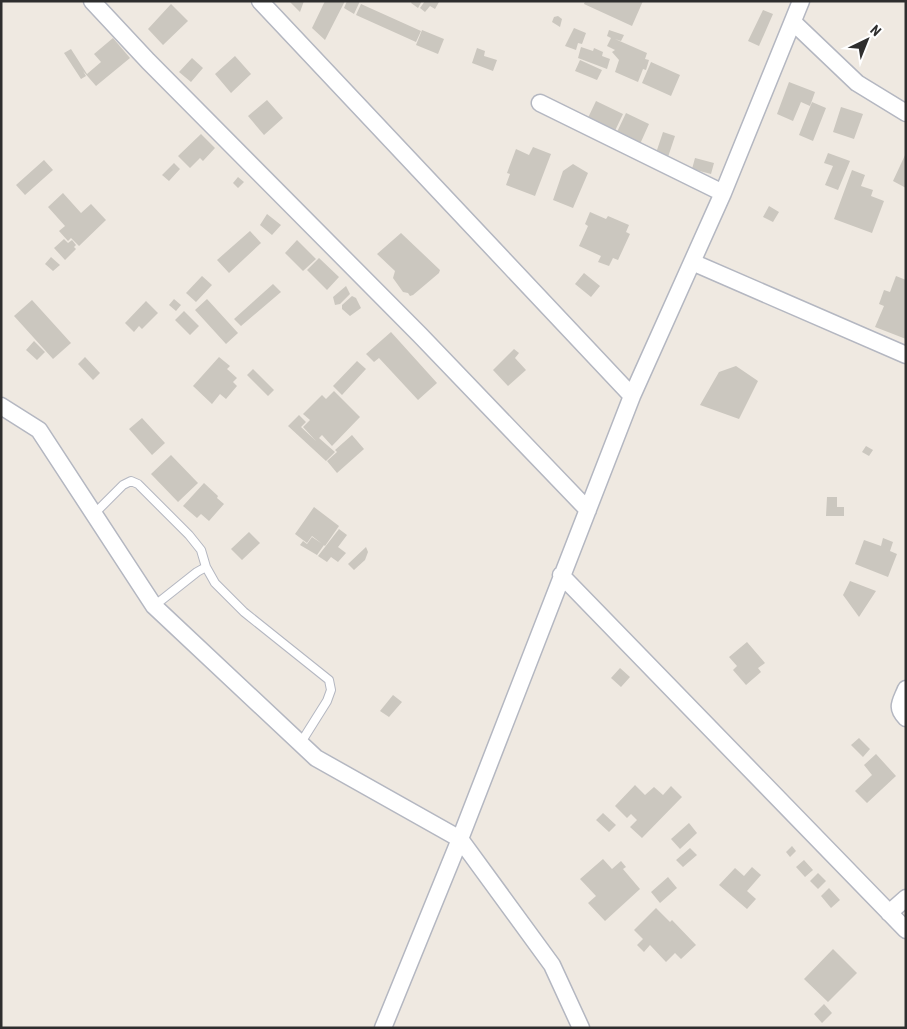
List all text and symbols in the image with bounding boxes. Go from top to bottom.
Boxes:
north arrow [842,15,892,65]
text: N [867,22,884,39]

